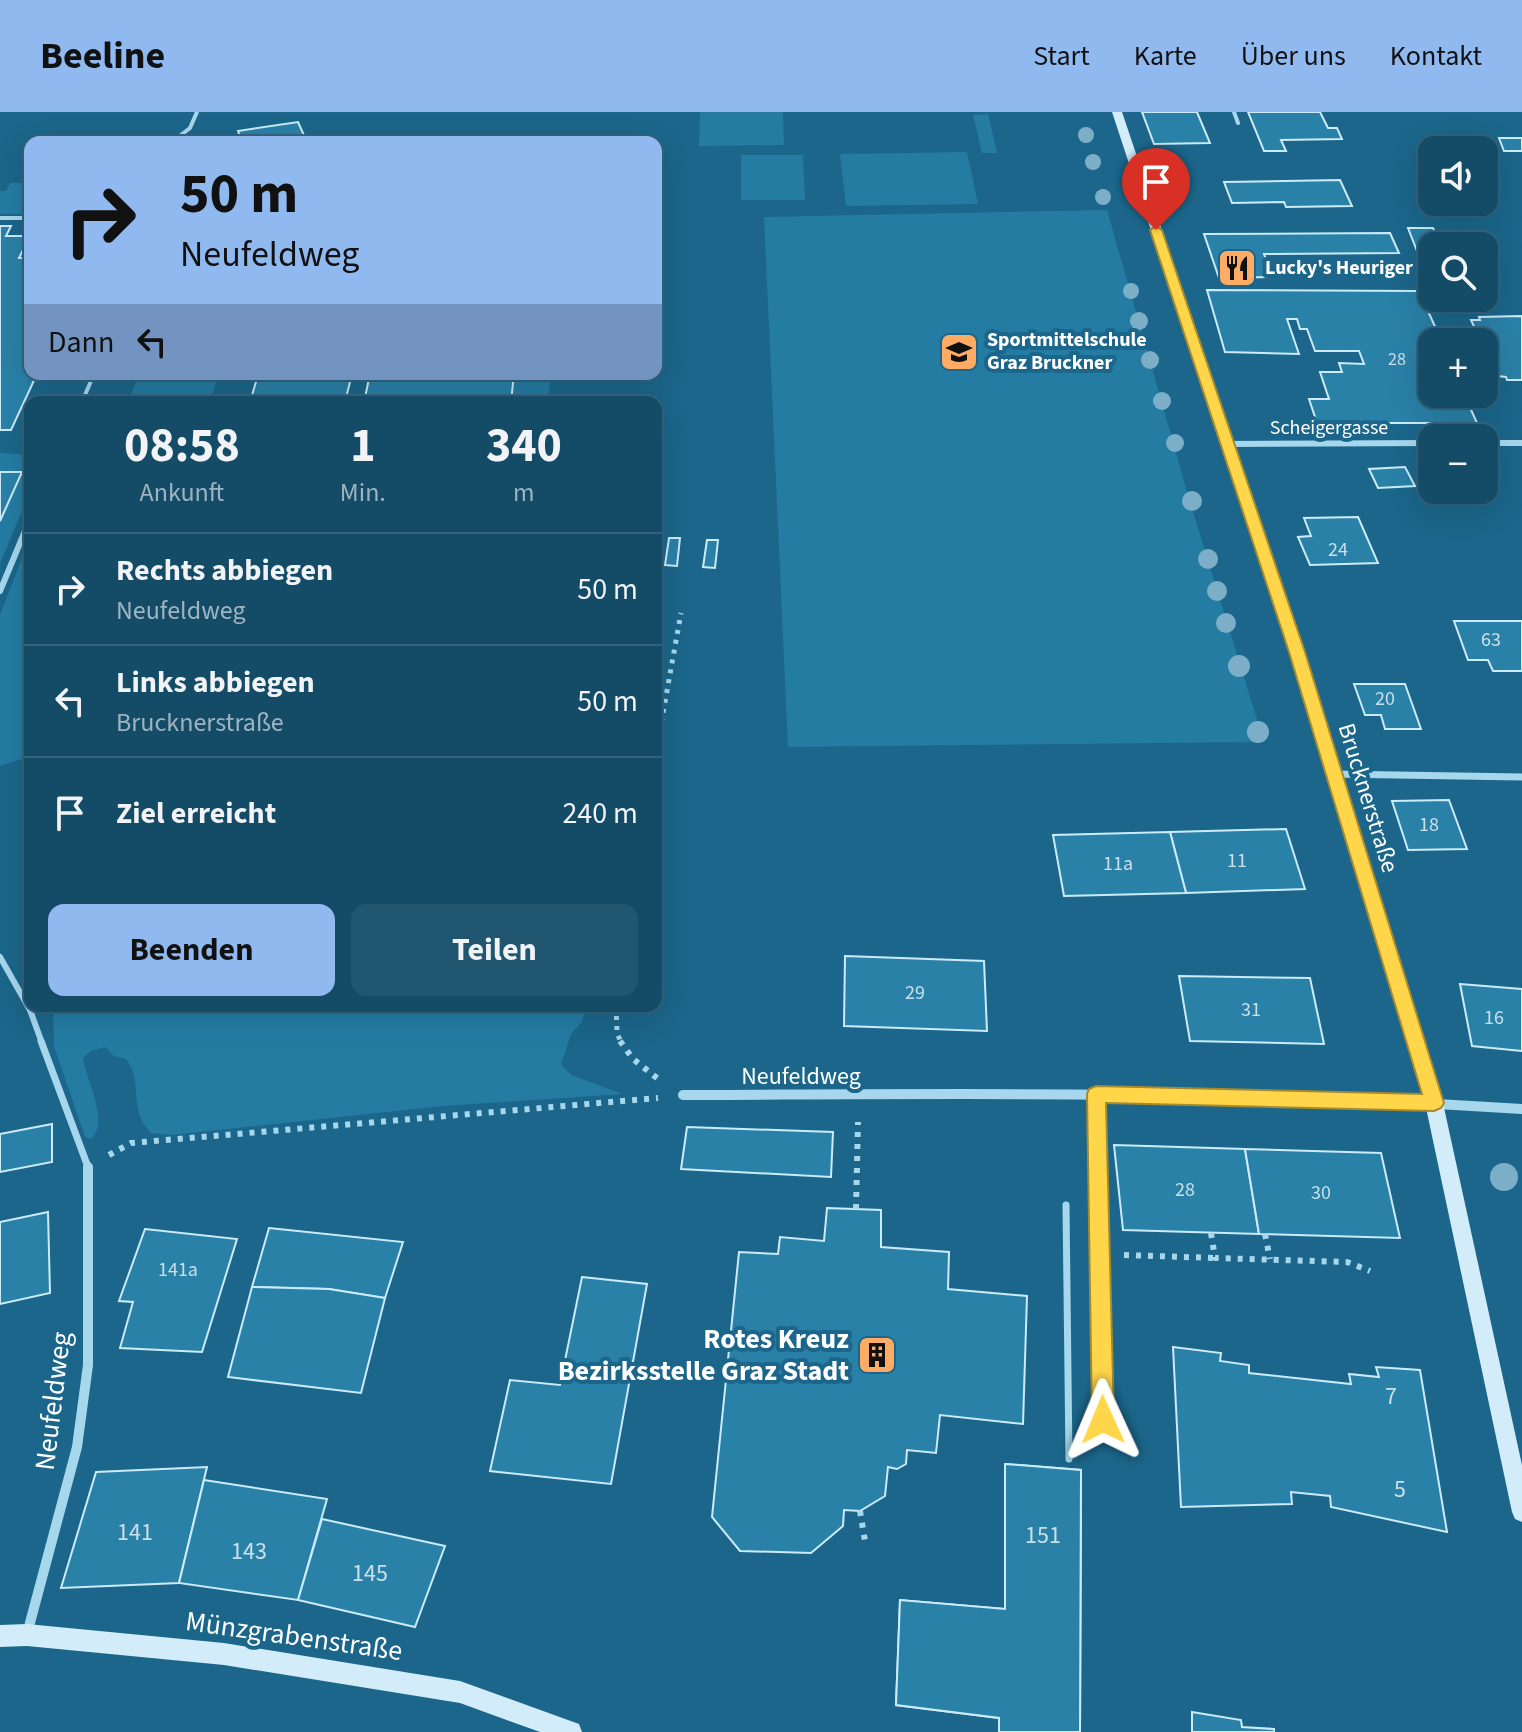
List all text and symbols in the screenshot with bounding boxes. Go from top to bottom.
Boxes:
text: Beeline [40,29,165,83]
text: Start [1033,36,1090,76]
text: Karte [1134,36,1197,76]
text: Über uns [1241,36,1346,76]
text: Kontakt [1390,36,1482,76]
map controls [1418,136,1498,504]
button: sound [1418,136,1498,216]
pin [1122,148,1190,230]
text: 50 m [180,155,298,234]
icon: arrive [1134,160,1178,204]
icon: right [48,168,152,272]
text: Neufeldweg [180,229,359,280]
button: search [1418,232,1498,312]
restaurant icon: Lucky's Heuriger [1216,247,1258,289]
place label: Lucky's Heuriger [1265,254,1413,282]
icon: left [130,320,174,364]
text: Dann [48,321,114,364]
place label: Sportmittelschule Graz Bruckner [987,326,1147,377]
button: + [1418,328,1498,408]
school or university icon: Sportmittelschule Graz Bruckner [938,331,980,373]
house number: 28 [1388,347,1406,372]
text: 08:58 [124,412,240,480]
text: 1 [350,412,376,480]
text: 340 [486,412,562,480]
street label: Scheigergasse [1270,414,1388,442]
button: − [1418,424,1498,504]
text: Ankunft [140,474,224,511]
text: Min. [340,474,386,511]
text: m [513,474,535,511]
house number: 24 [1328,536,1348,564]
text: Rechts abbiegen [116,549,333,592]
icon: right [48,567,92,611]
text: 50 m [577,568,638,611]
text: Neufeldweg [116,592,246,629]
house number: 63 [1481,626,1501,654]
text: Links abbiegen [116,661,315,704]
icon: left [48,679,92,723]
text: 50 m [577,680,638,723]
house number: 20 [1375,685,1395,713]
text: Brucknerstraße [116,704,284,741]
street label: Brucknerstraße [1329,719,1407,877]
icon: arrive [48,791,92,835]
text: Ziel erreicht [116,792,276,835]
text: 240 m [562,792,638,835]
house number: 18 [1419,811,1439,839]
house number: 11 [1227,847,1247,875]
house number: 11a [1103,850,1133,878]
button: Beenden [48,904,335,996]
button: Teilen [351,904,638,996]
house number: 29 [905,979,925,1007]
house number: 31 [1241,996,1261,1024]
house number: 16 [1484,1004,1504,1032]
street label: Neufeldweg [741,1059,861,1094]
house number: 28 [1175,1176,1195,1204]
house number: 30 [1311,1179,1331,1207]
house number: 141a [158,1256,198,1284]
place label: Rotes Kreuz Bezirksstelle Graz Stadt [558,1319,849,1391]
street label: Neufeldweg [25,1329,81,1473]
building icon: Rotes Kreuz Bezirksstelle Graz Stadt [856,1334,898,1376]
position arrow [1061,1378,1145,1462]
house number: 7 [1385,1379,1397,1414]
house number: 5 [1394,1472,1406,1507]
house number: 141 [117,1515,153,1550]
house number: 151 [1025,1518,1061,1553]
house number: 143 [231,1534,267,1569]
house number: 145 [352,1556,388,1591]
street label: Münzgrabenstraße [183,1601,405,1671]

